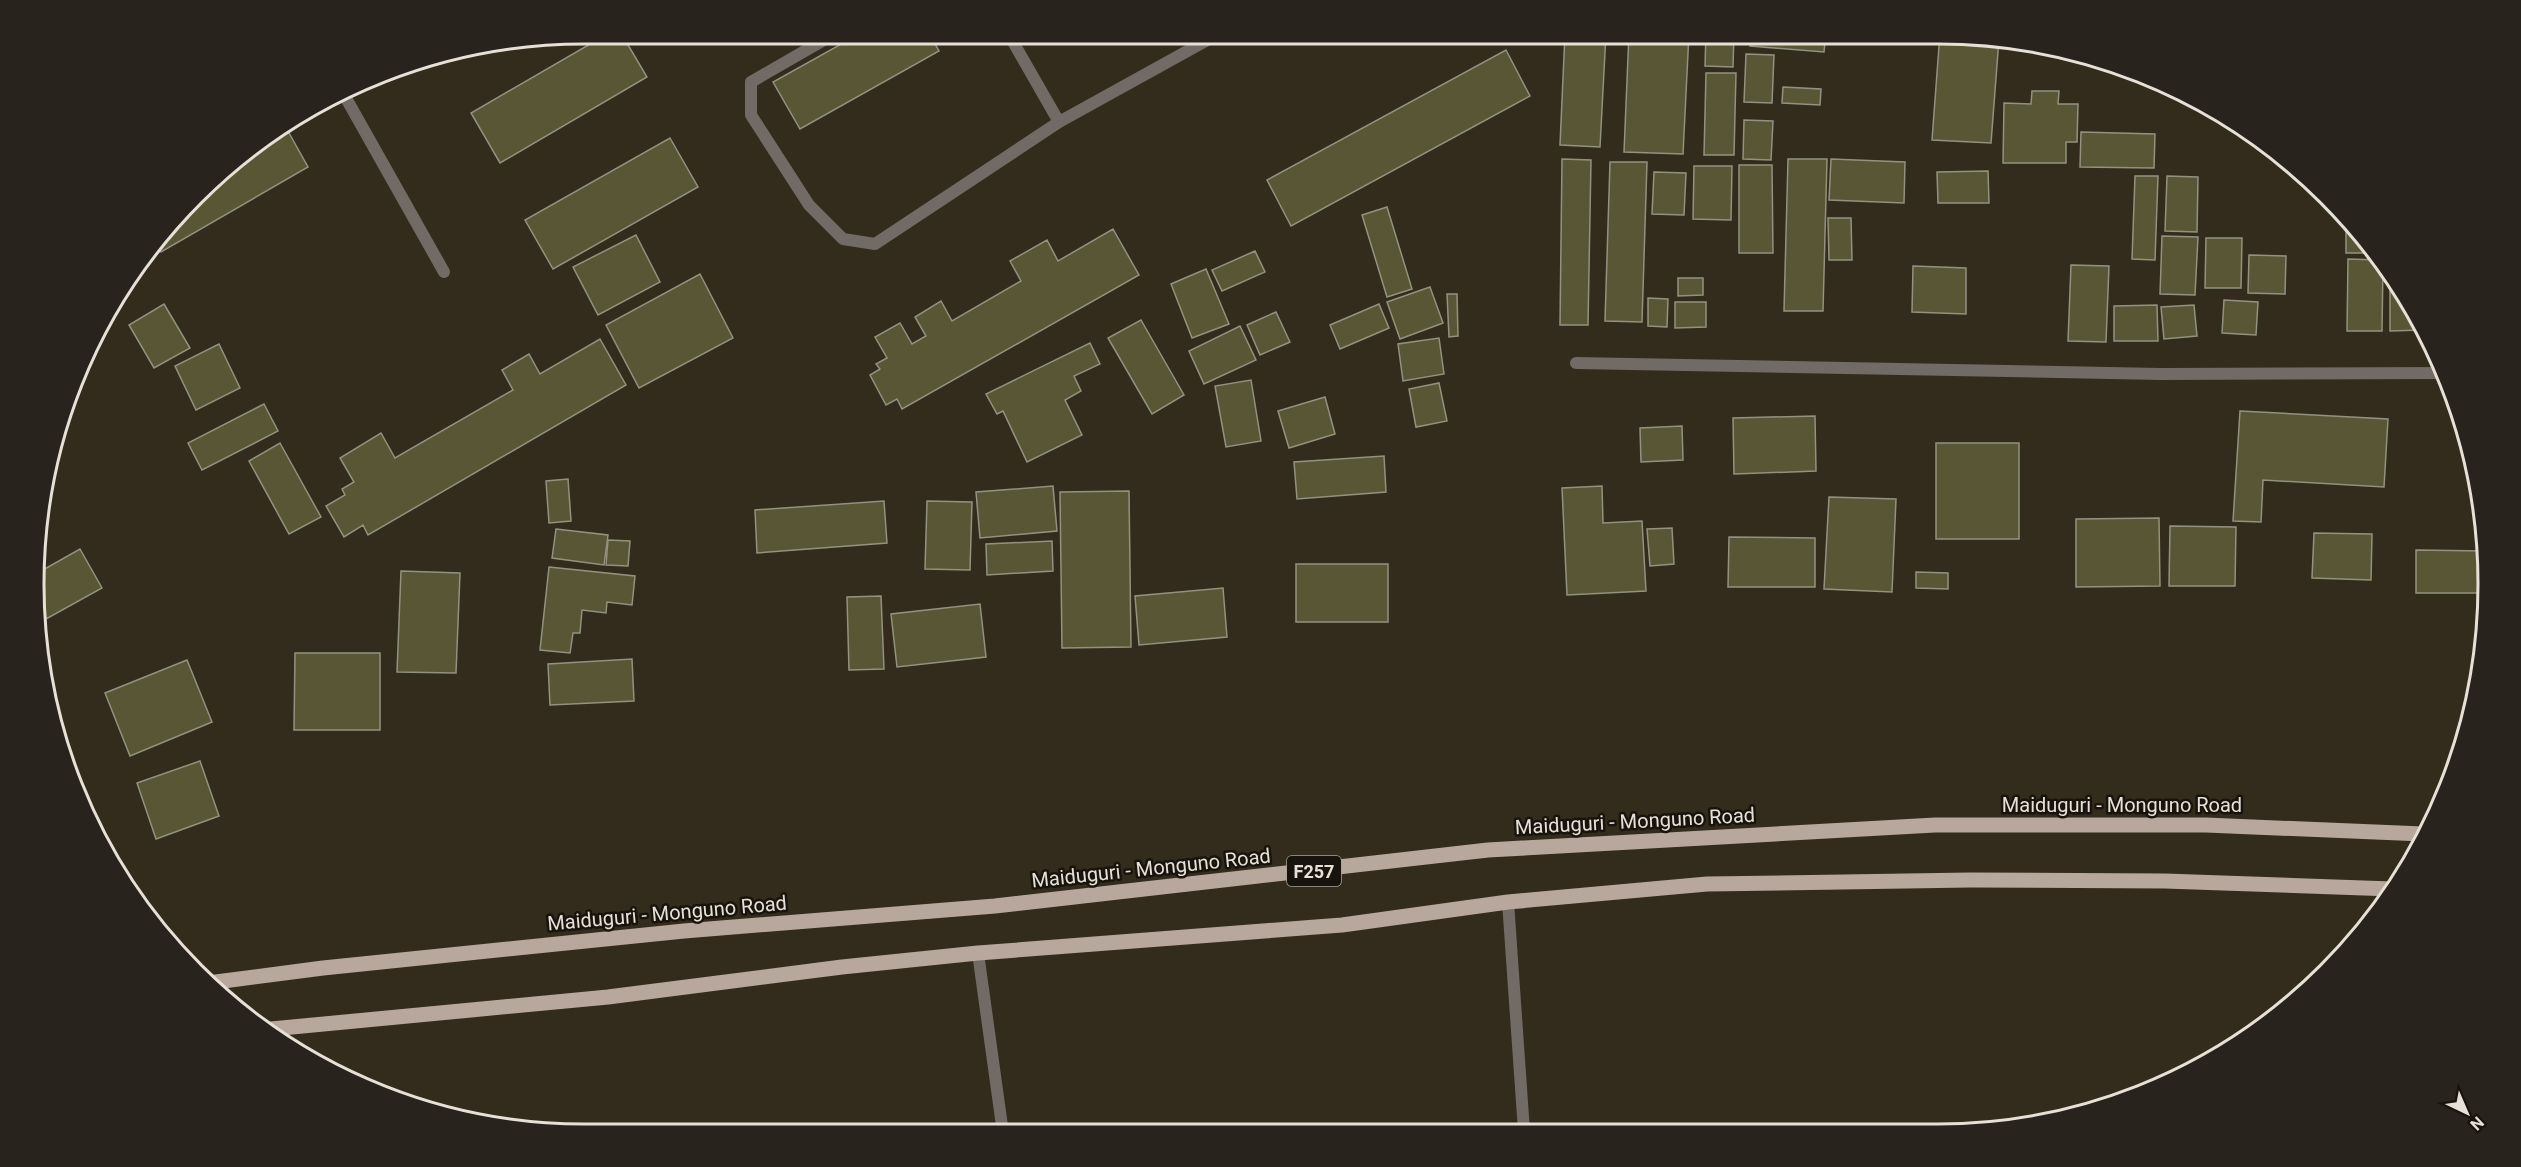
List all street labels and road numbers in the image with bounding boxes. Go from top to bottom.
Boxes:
street label: Maiduguri - Monguno Road [2002,793,2242,817]
street label: Maiduguri - Monguno Road [1514,803,1756,839]
street label: Maiduguri - Monguno Road [1030,844,1272,892]
road number: F257 [1287,856,1341,886]
street label: Maiduguri - Monguno Road [546,891,788,935]

